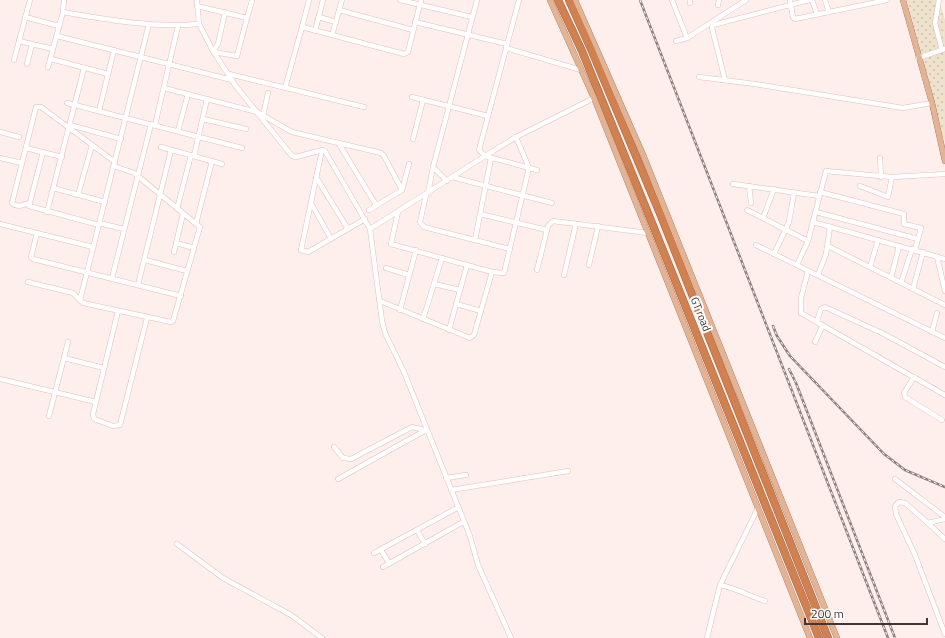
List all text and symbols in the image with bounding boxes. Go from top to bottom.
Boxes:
street label: GT road [687,294,715,334]
scale bar [805,600,927,626]
text: 200 m [811,604,844,623]

